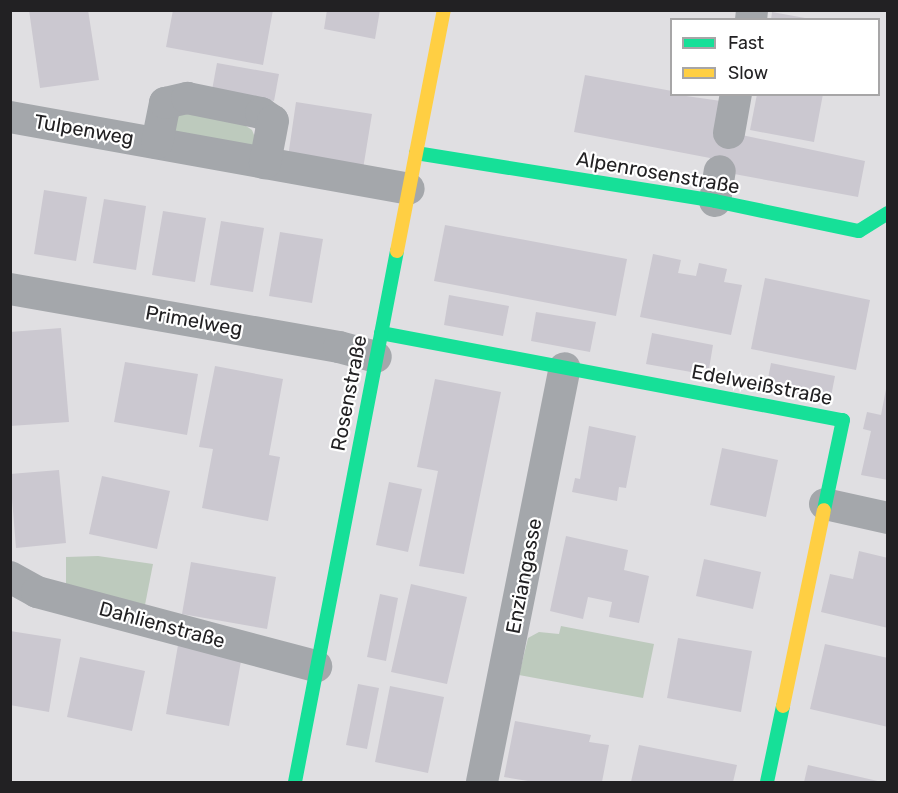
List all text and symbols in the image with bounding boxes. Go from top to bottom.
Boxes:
legend [670,18,880,96]
text: Fast [728,32,764,54]
text: Slow [728,62,768,84]
street label: Tulpenweg [32,109,136,151]
street label: Alpenrosenstraße [574,147,742,199]
street label: Primelweg [144,301,244,341]
street label: Rosenstraße [326,333,372,453]
street label: Edelweißstraße [690,360,834,410]
street label: Enziangasse [501,516,547,636]
street label: Dahlienstraße [96,597,228,653]

